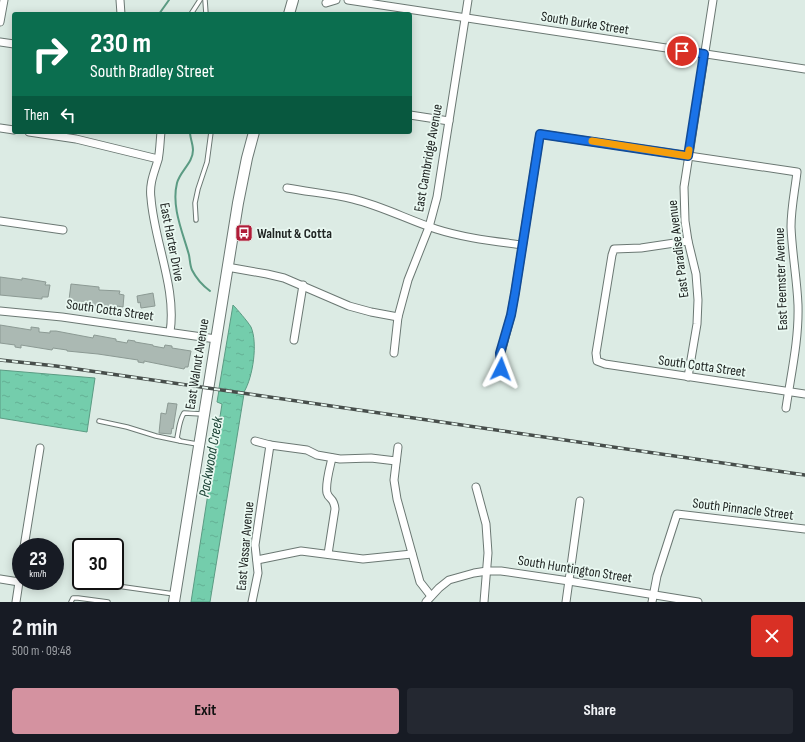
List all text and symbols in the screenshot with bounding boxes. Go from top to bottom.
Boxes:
street label: South Burke Street [540,8,630,38]
text: 230 m [90,27,151,60]
icon: right [24,28,76,80]
pin [665,34,699,68]
icon: arrive [671,40,693,62]
text: South Bradley Street [90,61,214,82]
street label: East Cambridge Avenue [410,103,446,213]
icon: left [57,104,79,126]
text: Then [24,106,49,125]
street label: East Paradise Avenue [664,199,692,299]
street label: East Harter Drive [156,201,188,283]
bus stop icon: Walnut & Cotta [234,223,254,243]
place label: Walnut & Cotta [257,225,332,242]
street label: East Feemster Avenue [771,227,791,331]
street label: South Cotta Street [65,295,155,325]
street label: East Walnut Avenue [181,317,213,411]
position arrow [480,348,522,390]
street label: South Cotta Street [657,351,747,381]
water label: Packwood Creek [195,415,227,499]
street label: South Pinnacle Street [692,494,794,524]
street label: East Vassar Avenue [233,501,257,591]
speed limit sign: 30 [72,538,124,590]
text: 23 [29,547,47,571]
street label: South Huntington Street [517,552,633,586]
text: km/h [29,568,47,580]
text: 2 min [12,613,58,642]
button: close [751,615,793,657]
text: 500 m · 09:48 [12,643,71,659]
button: Exit [12,688,399,734]
button: Share [407,688,793,734]

